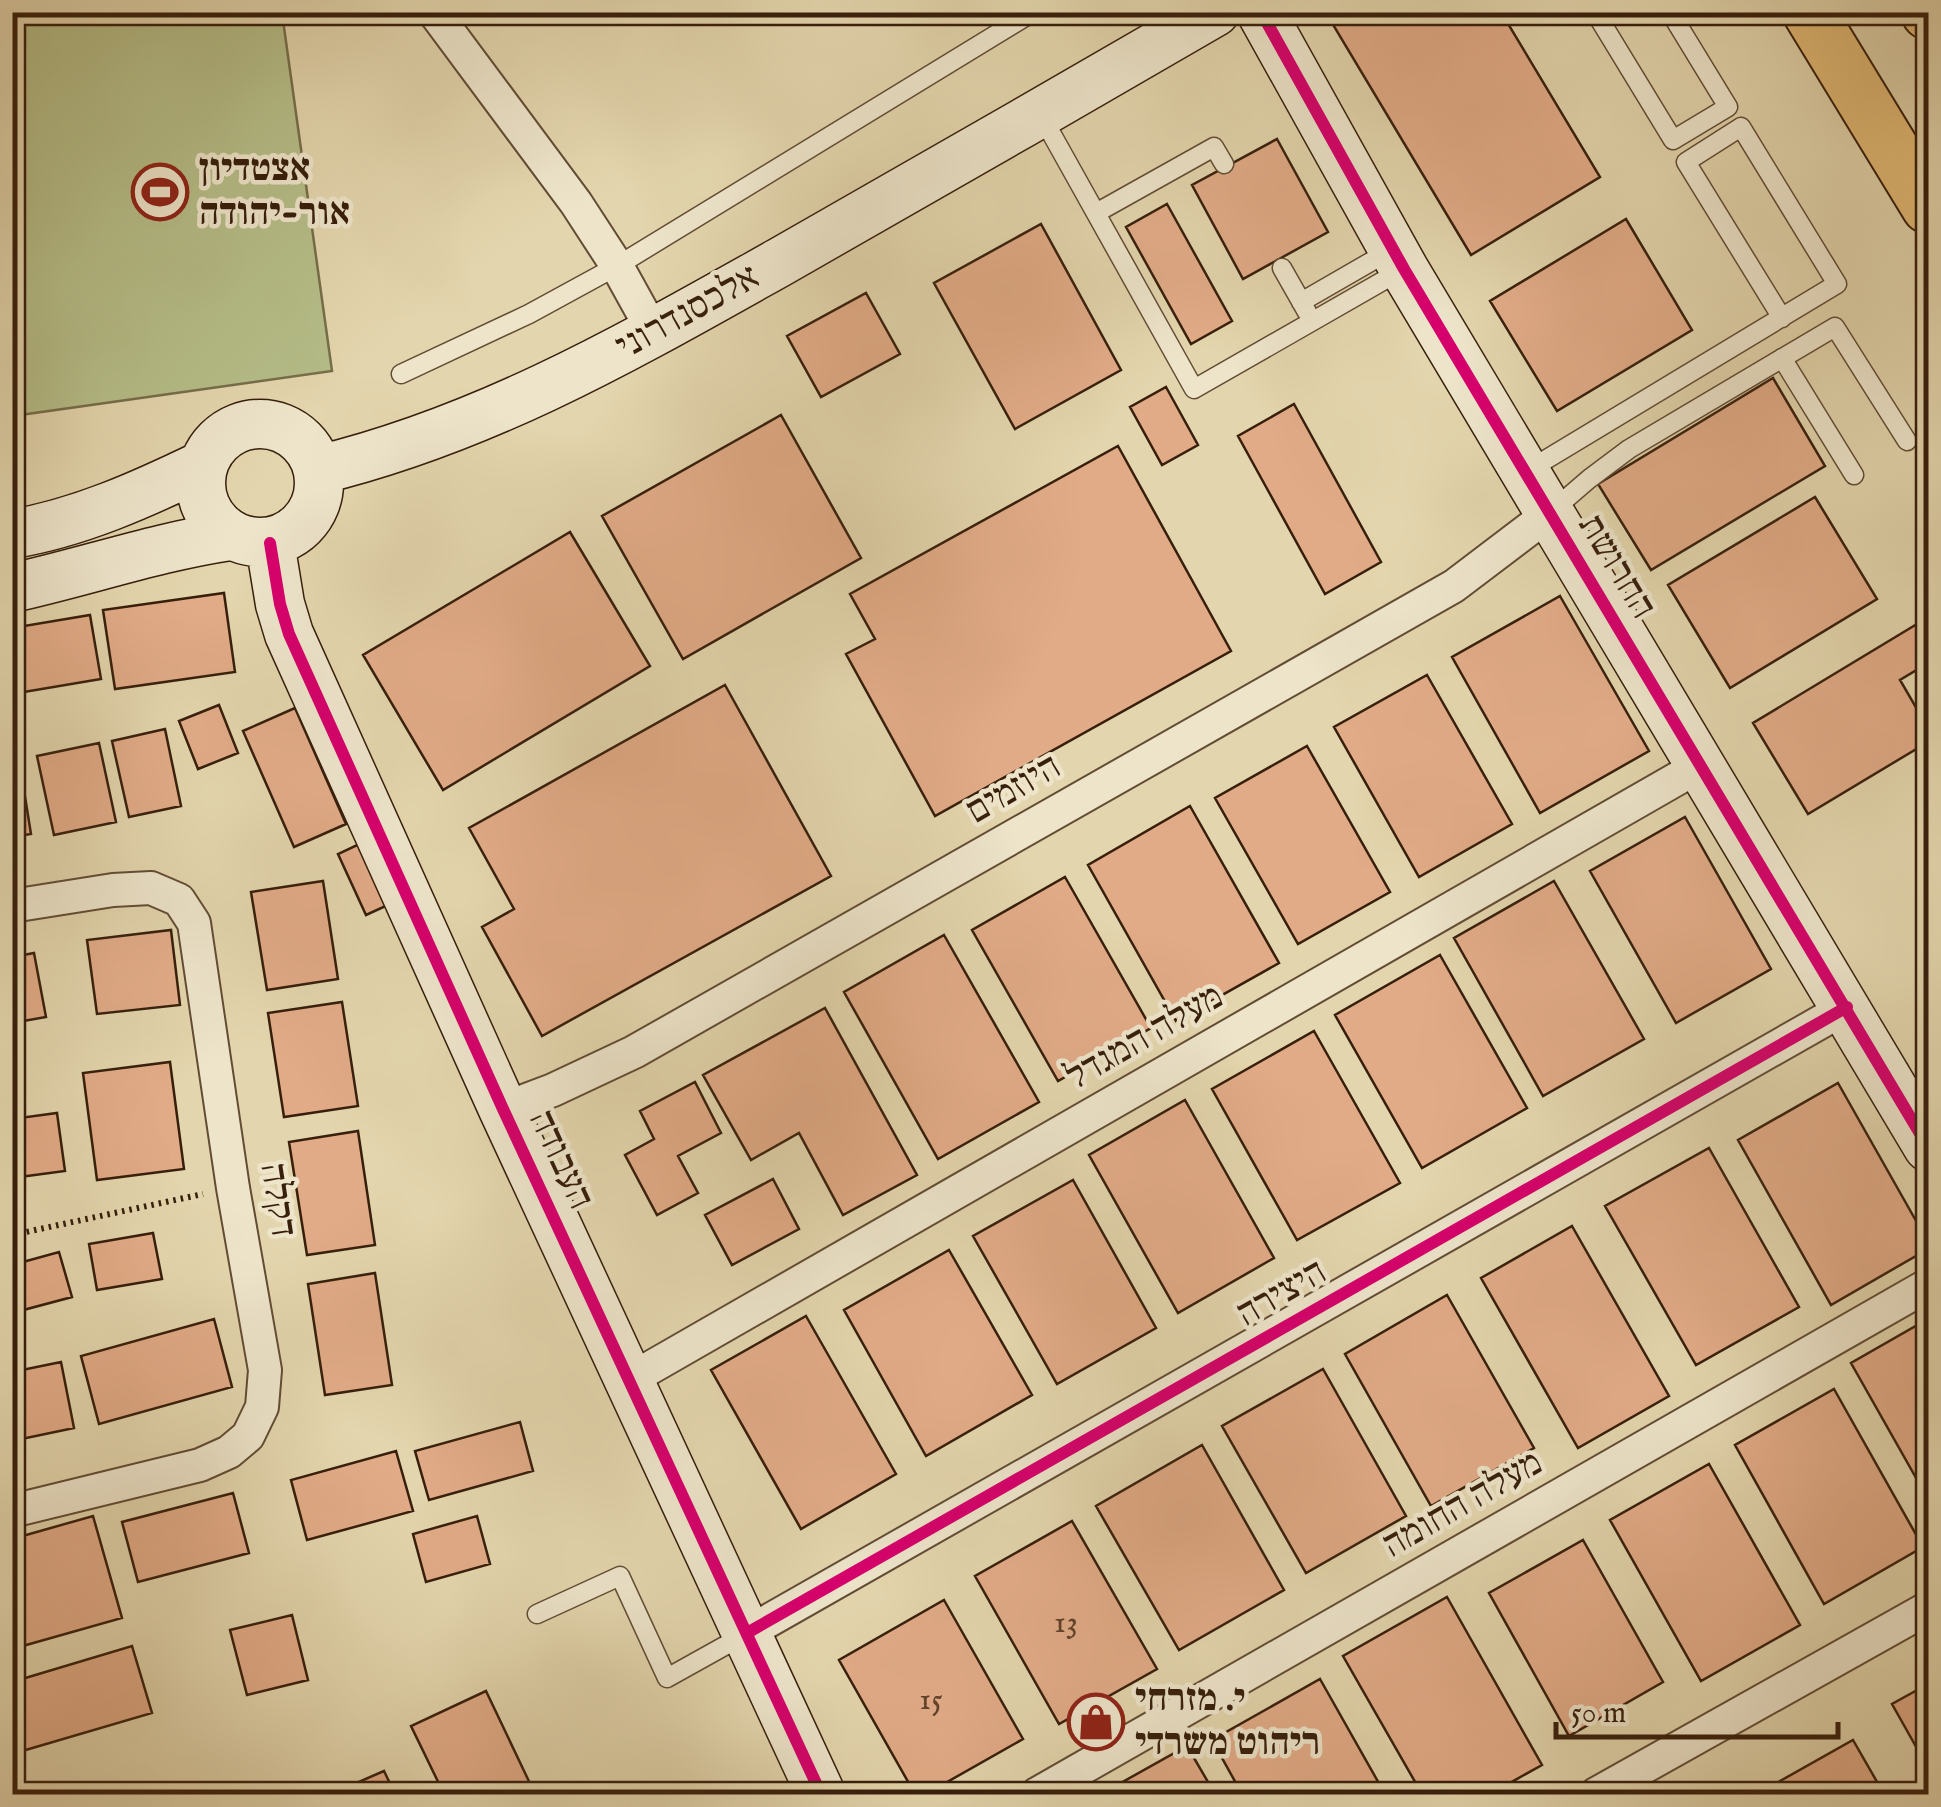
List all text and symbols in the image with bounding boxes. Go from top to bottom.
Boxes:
place label: אצטדיון אור-יהודה [199,146,350,238]
sports icon: אצטדיון אור-יהודה [130,162,190,222]
street label: אלכסנדרוני [608,254,768,372]
street label: החרושת [1566,506,1666,628]
street label: היוזמים [958,744,1070,836]
street label: מעלה המגדל [1057,974,1233,1102]
street label: העבודה [516,1103,604,1217]
street label: דקלה [247,1159,307,1241]
street label: היצירה [1228,1249,1336,1339]
street label: מעלה החומה [1374,1440,1552,1570]
house number: 13 [1054,1603,1078,1644]
place label: י. מזרחי ריהוט משרדי [1135,1676,1320,1768]
scale bar [1556,1677,1838,1739]
house number: 15 [919,1680,943,1721]
shop icon: י. מזרחי ריהוט משרדי [1066,1692,1126,1752]
text: 50 m [1571,1695,1626,1733]

